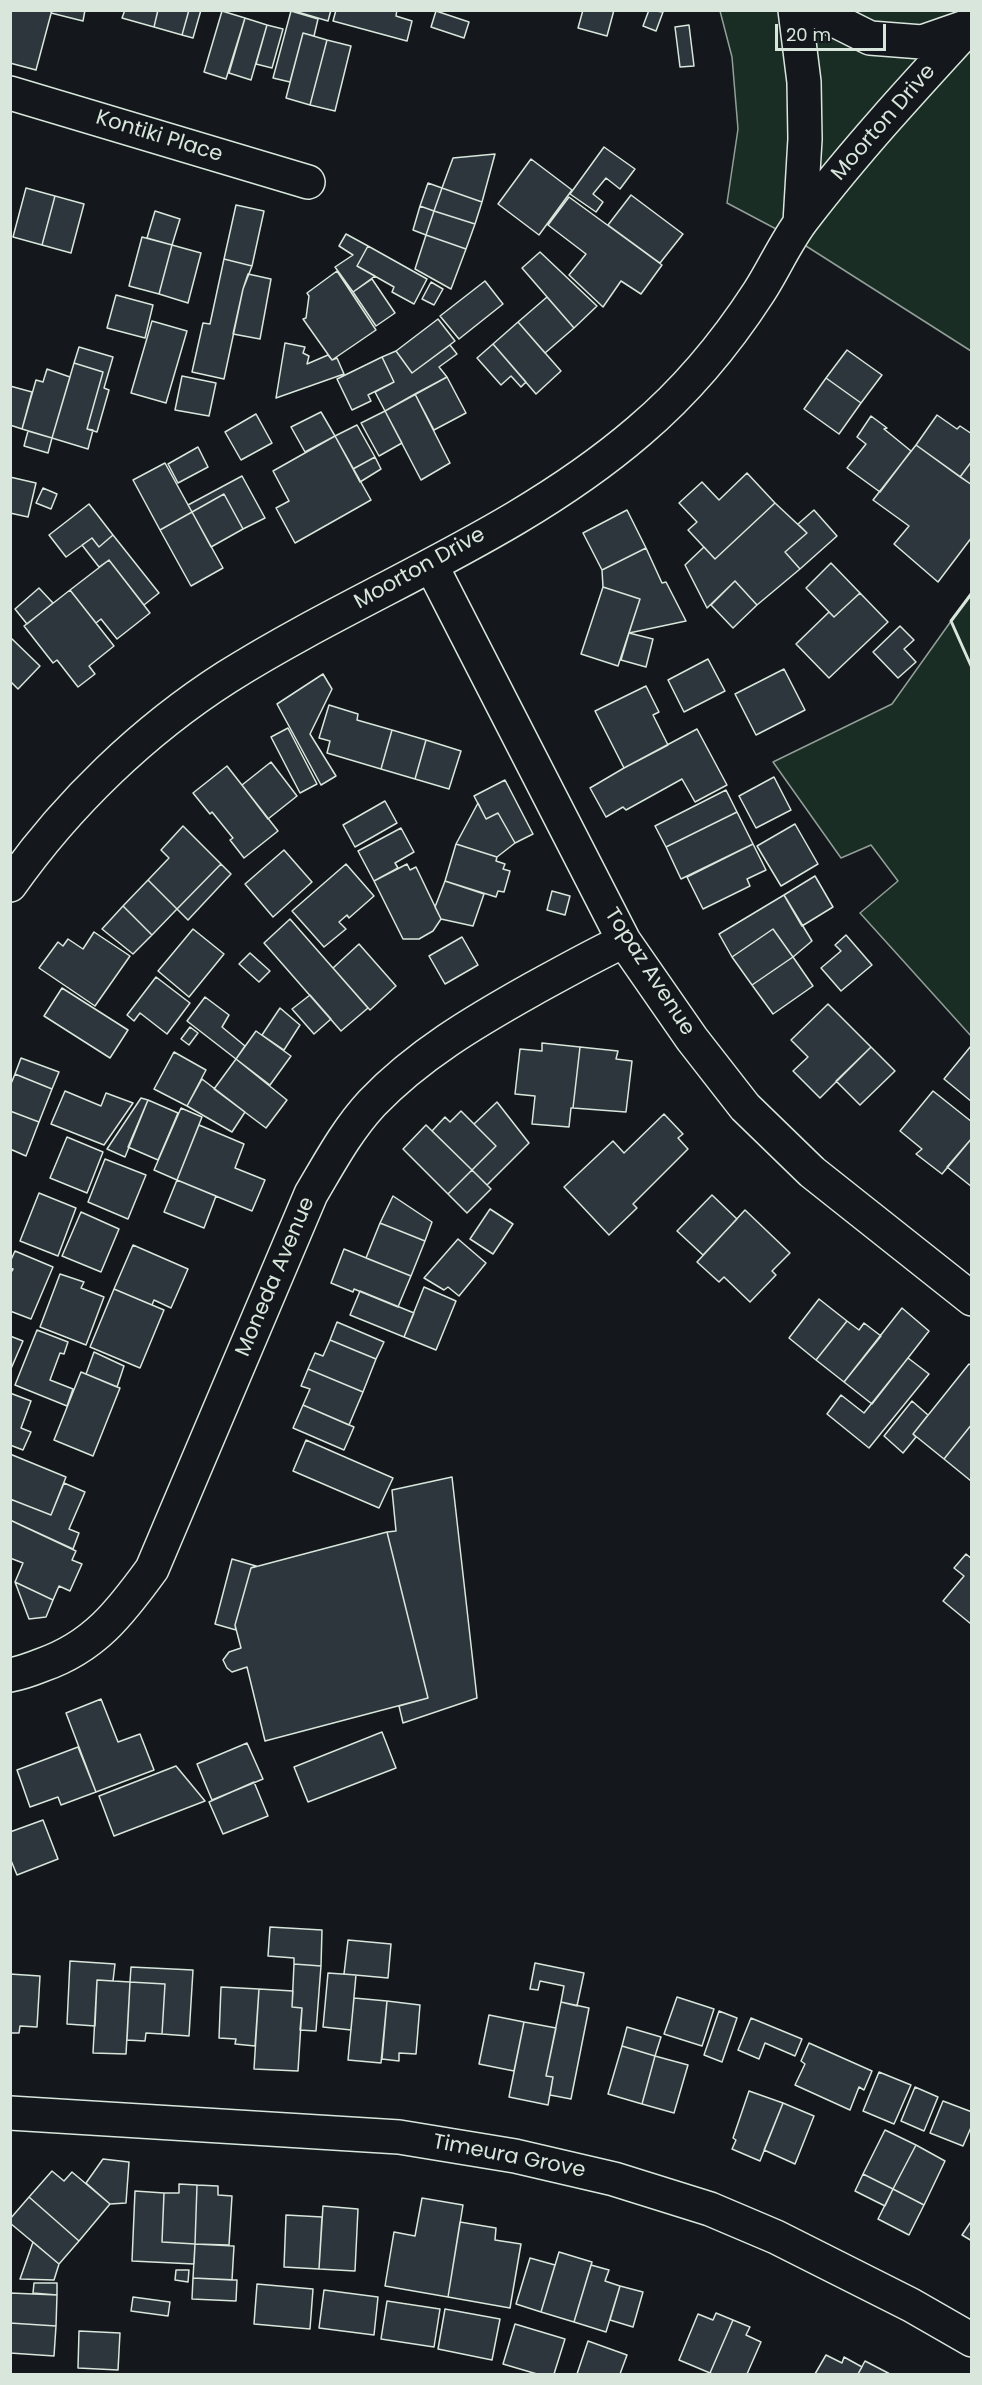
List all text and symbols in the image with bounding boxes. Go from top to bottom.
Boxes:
scale bar [778,12,889,50]
text: 20 m [786,22,831,47]
street label: Moorton Drive [827,60,941,186]
street label: Kontiki Place [93,106,225,168]
street label: Moorton Drive [350,523,490,615]
street label: Topaz Avenue [598,903,700,1041]
street label: Moneda Avenue [231,1193,321,1361]
street label: Timeura Grove [431,2130,587,2184]

